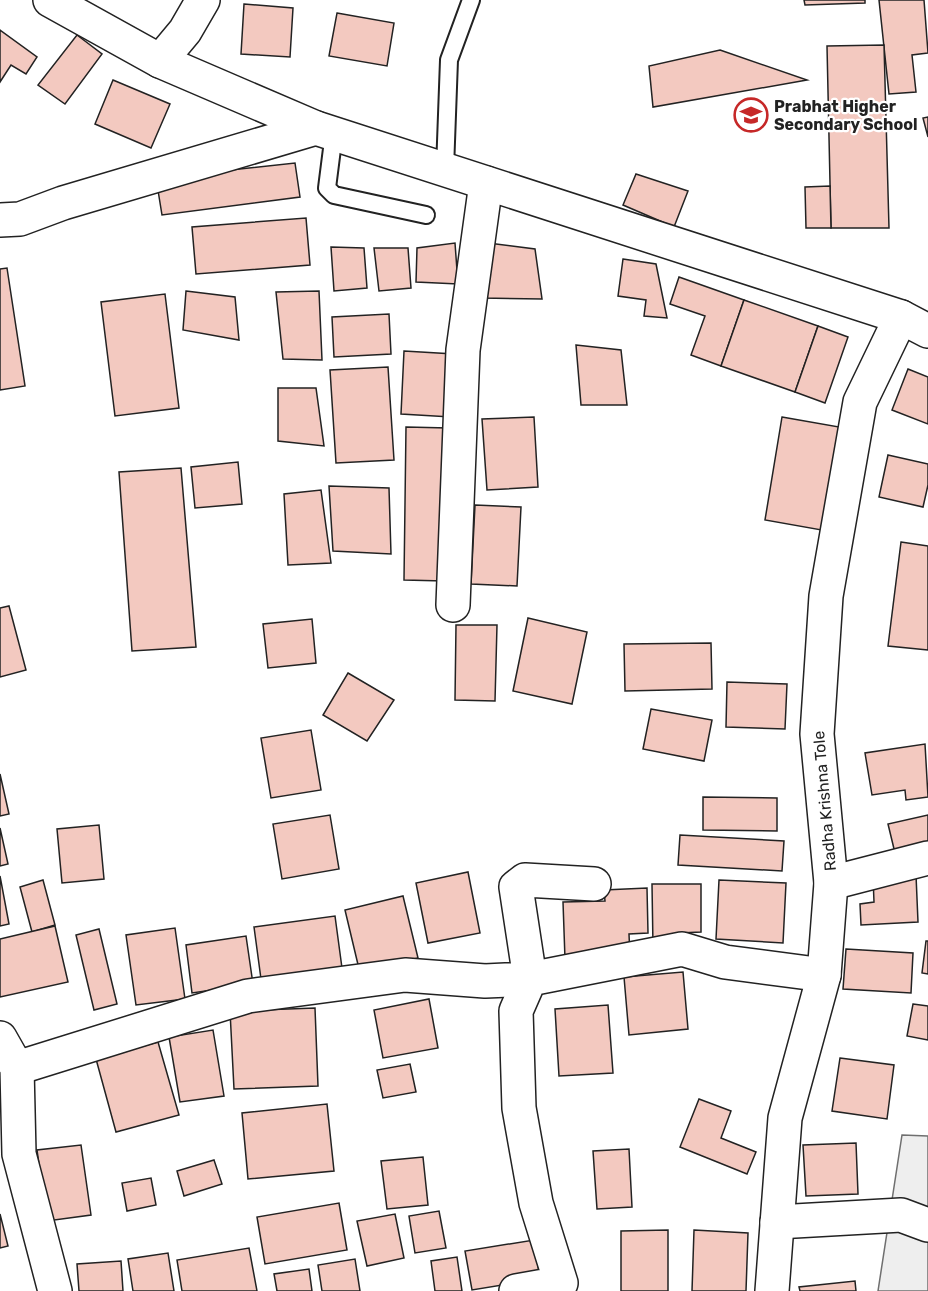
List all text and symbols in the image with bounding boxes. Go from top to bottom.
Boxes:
school or university icon: Prabhat Higher Secondary School [733,97,769,133]
place label: Prabhat Higher Secondary School [774,97,918,134]
street label: Radha Krishna Tole [809,730,840,872]

